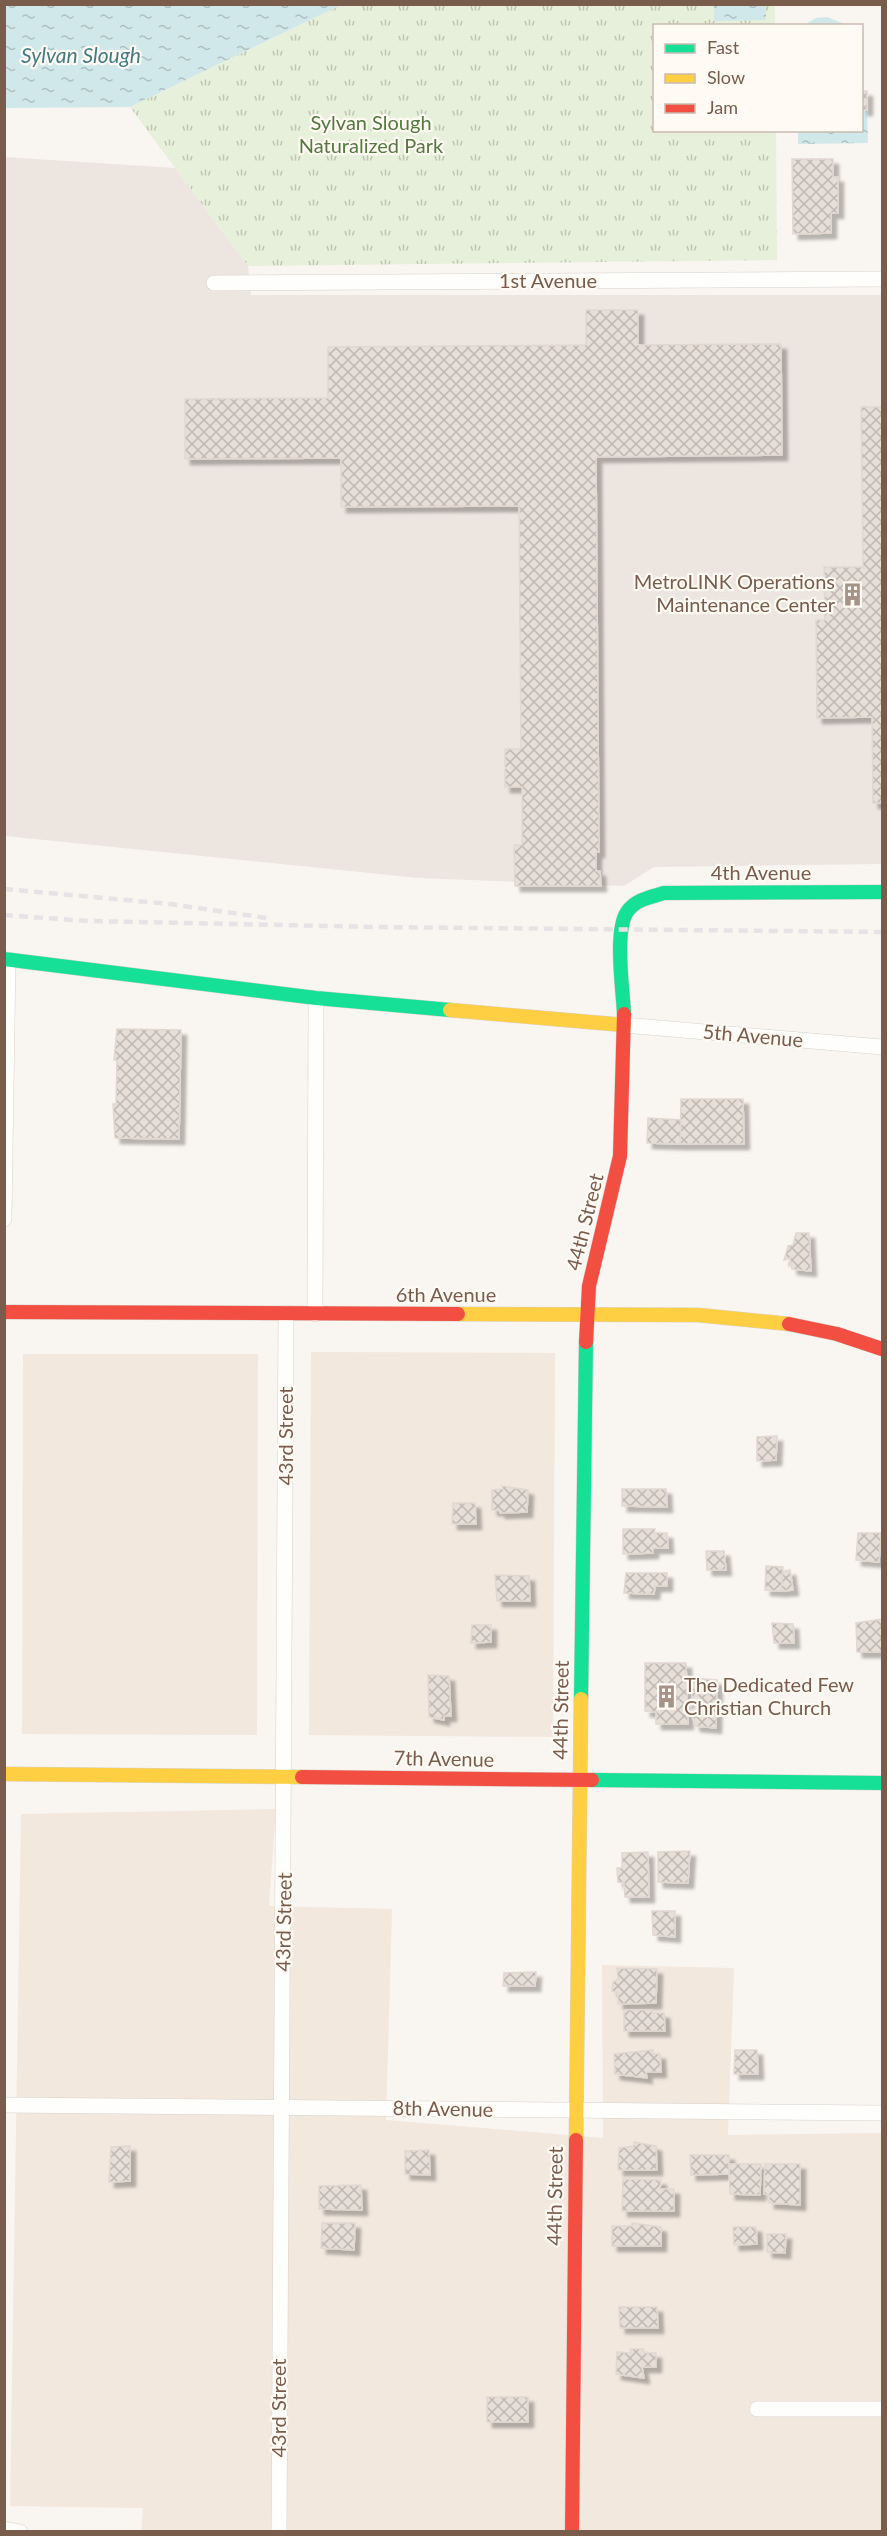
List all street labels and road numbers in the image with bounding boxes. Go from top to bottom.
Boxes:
street label: 1st Avenue [499,268,597,292]
street label: 4th Avenue [711,860,811,884]
street label: 5th Avenue [702,1019,804,1051]
street label: 44th Street [560,1171,608,1273]
street label: 6th Avenue [396,1282,496,1306]
street label: 43rd Street [273,1386,297,1486]
street label: 44th Street [547,1660,573,1760]
street label: 7th Avenue [394,1745,495,1771]
street label: 43rd Street [270,1872,296,1972]
street label: 8th Avenue [393,2095,494,2121]
street label: 44th Street [541,2146,567,2246]
street label: 43rd Street [266,2358,290,2458]

